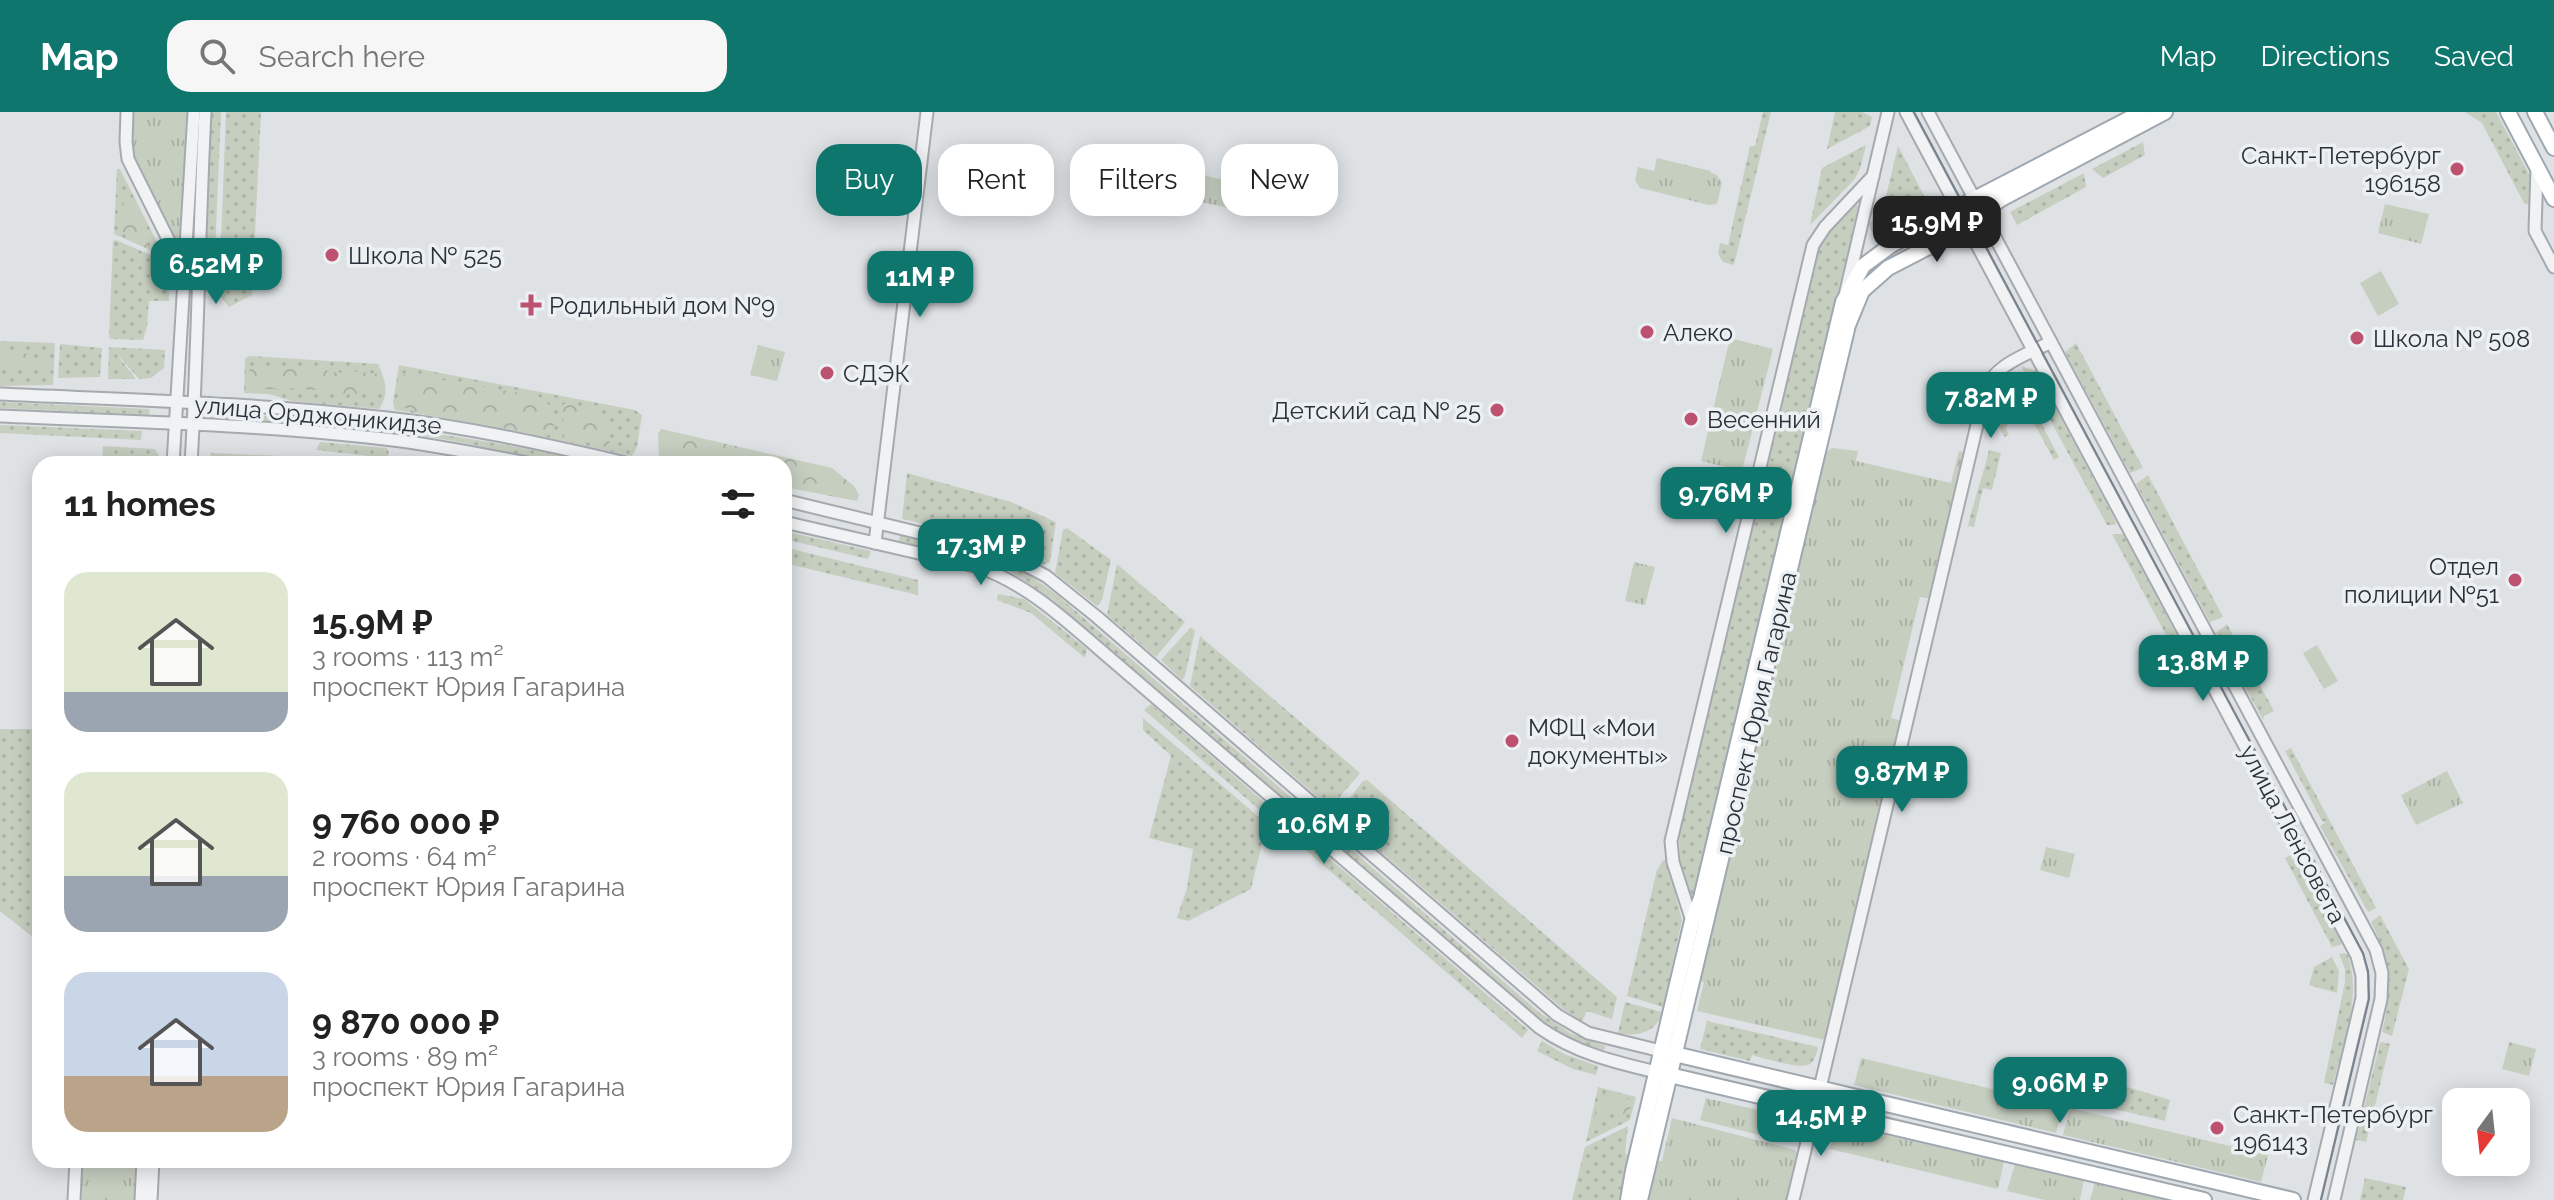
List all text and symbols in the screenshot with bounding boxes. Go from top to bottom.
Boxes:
search box [167,20,727,92]
text: Map [40,34,119,79]
icon: search [195,34,239,78]
text: Search here [259,39,425,74]
text: Map [2160,40,2217,73]
text: Directions [2261,40,2390,73]
text: Saved [2434,40,2514,73]
place label: Санкт-Петербург 196158 [2241,141,2441,198]
chip: Buy [816,144,922,216]
chip: Rent [938,144,1054,216]
chip: Filters [1070,144,1205,216]
chip: New [1221,144,1338,216]
marker: Санкт-Петербург 196158 [2448,160,2466,178]
pin: 15.9M ₽ [1863,196,2011,264]
text: 15.9M ₽ [1891,207,1983,237]
pin: 6.52M ₽ [142,238,290,306]
place label: Школа № 525 [348,241,502,270]
marker: Школа № 525 [323,246,341,264]
text: 6.52M ₽ [169,249,263,279]
pin: 11M ₽ [864,251,976,319]
text: 11M ₽ [885,262,955,292]
place label: Родильный дом №9 [549,291,775,320]
marker: Родильный дом №9 [520,294,542,316]
place label: Алеко [1663,318,1733,347]
marker: Алеко [1638,323,1656,341]
place label: Школа № 508 [2373,324,2530,353]
marker: Школа № 508 [2348,329,2366,347]
place label: СДЭК [843,359,910,388]
marker: СДЭК [818,364,836,382]
pin: 7.82M ₽ [1917,372,2065,440]
text: 7.82M ₽ [1944,383,2038,413]
street label: улица Орджоникидзе [193,390,443,440]
place label: Детский сад № 25 [1272,396,1481,425]
marker: Детский сад № 25 [1488,401,1506,419]
place label: Весенний [1707,405,1821,434]
marker: Весенний [1682,410,1700,428]
pin: 9.76M ₽ [1652,467,1800,535]
text: 9.76M ₽ [1679,478,1773,508]
icon: filters [716,482,760,526]
text: 11 homes [64,484,216,524]
pin: 17.3M ₽ [907,519,1055,587]
text: 17.3M ₽ [936,530,1026,560]
place label: Отдел полиции №51 [2344,552,2499,609]
street label: проспект Юрия Гагарина [1709,569,1803,857]
marker: Отдел полиции №51 [2506,571,2524,589]
text: 15.9M ₽ [312,602,433,642]
icon: home [128,604,224,700]
pin: 13.8M ₽ [2129,635,2277,703]
text: 3 rooms · 113 m² [312,642,504,672]
text: 13.8M ₽ [2157,646,2249,676]
text: проспект Юрия Гагарина [312,672,625,702]
place label: МФЦ «Мои документы» [1528,713,1668,770]
marker: МФЦ «Мои документы» [1503,732,1521,750]
street label: улица Ленсовета [2234,740,2352,928]
pin: 9.87M ₽ [1828,746,1976,814]
text: 9.87M ₽ [1854,757,1950,787]
pin: 10.6M ₽ [1250,798,1398,866]
text: 9 760 000 ₽ [312,802,499,842]
icon: home [128,804,224,900]
text: 10.6M ₽ [1277,809,1371,839]
text: 2 rooms · 64 m² [312,842,497,872]
text: проспект Юрия Гагарина [312,872,625,902]
text: 9 870 000 ₽ [312,1002,499,1042]
icon: home [128,1004,224,1100]
text: 3 rooms · 89 m² [312,1042,498,1072]
pin: 9.06M ₽ [1986,1057,2134,1125]
text: 9.06M ₽ [2012,1068,2108,1098]
text: проспект Юрия Гагарина [312,1072,625,1102]
north arrow [2442,1088,2530,1176]
map controls [2442,1088,2530,1176]
pin: 14.5M ₽ [1747,1090,1895,1158]
place label: Санкт-Петербург 196143 [2233,1100,2433,1157]
text: 14.5M ₽ [1775,1101,1867,1131]
marker: Санкт-Петербург 196143 [2208,1119,2226,1137]

